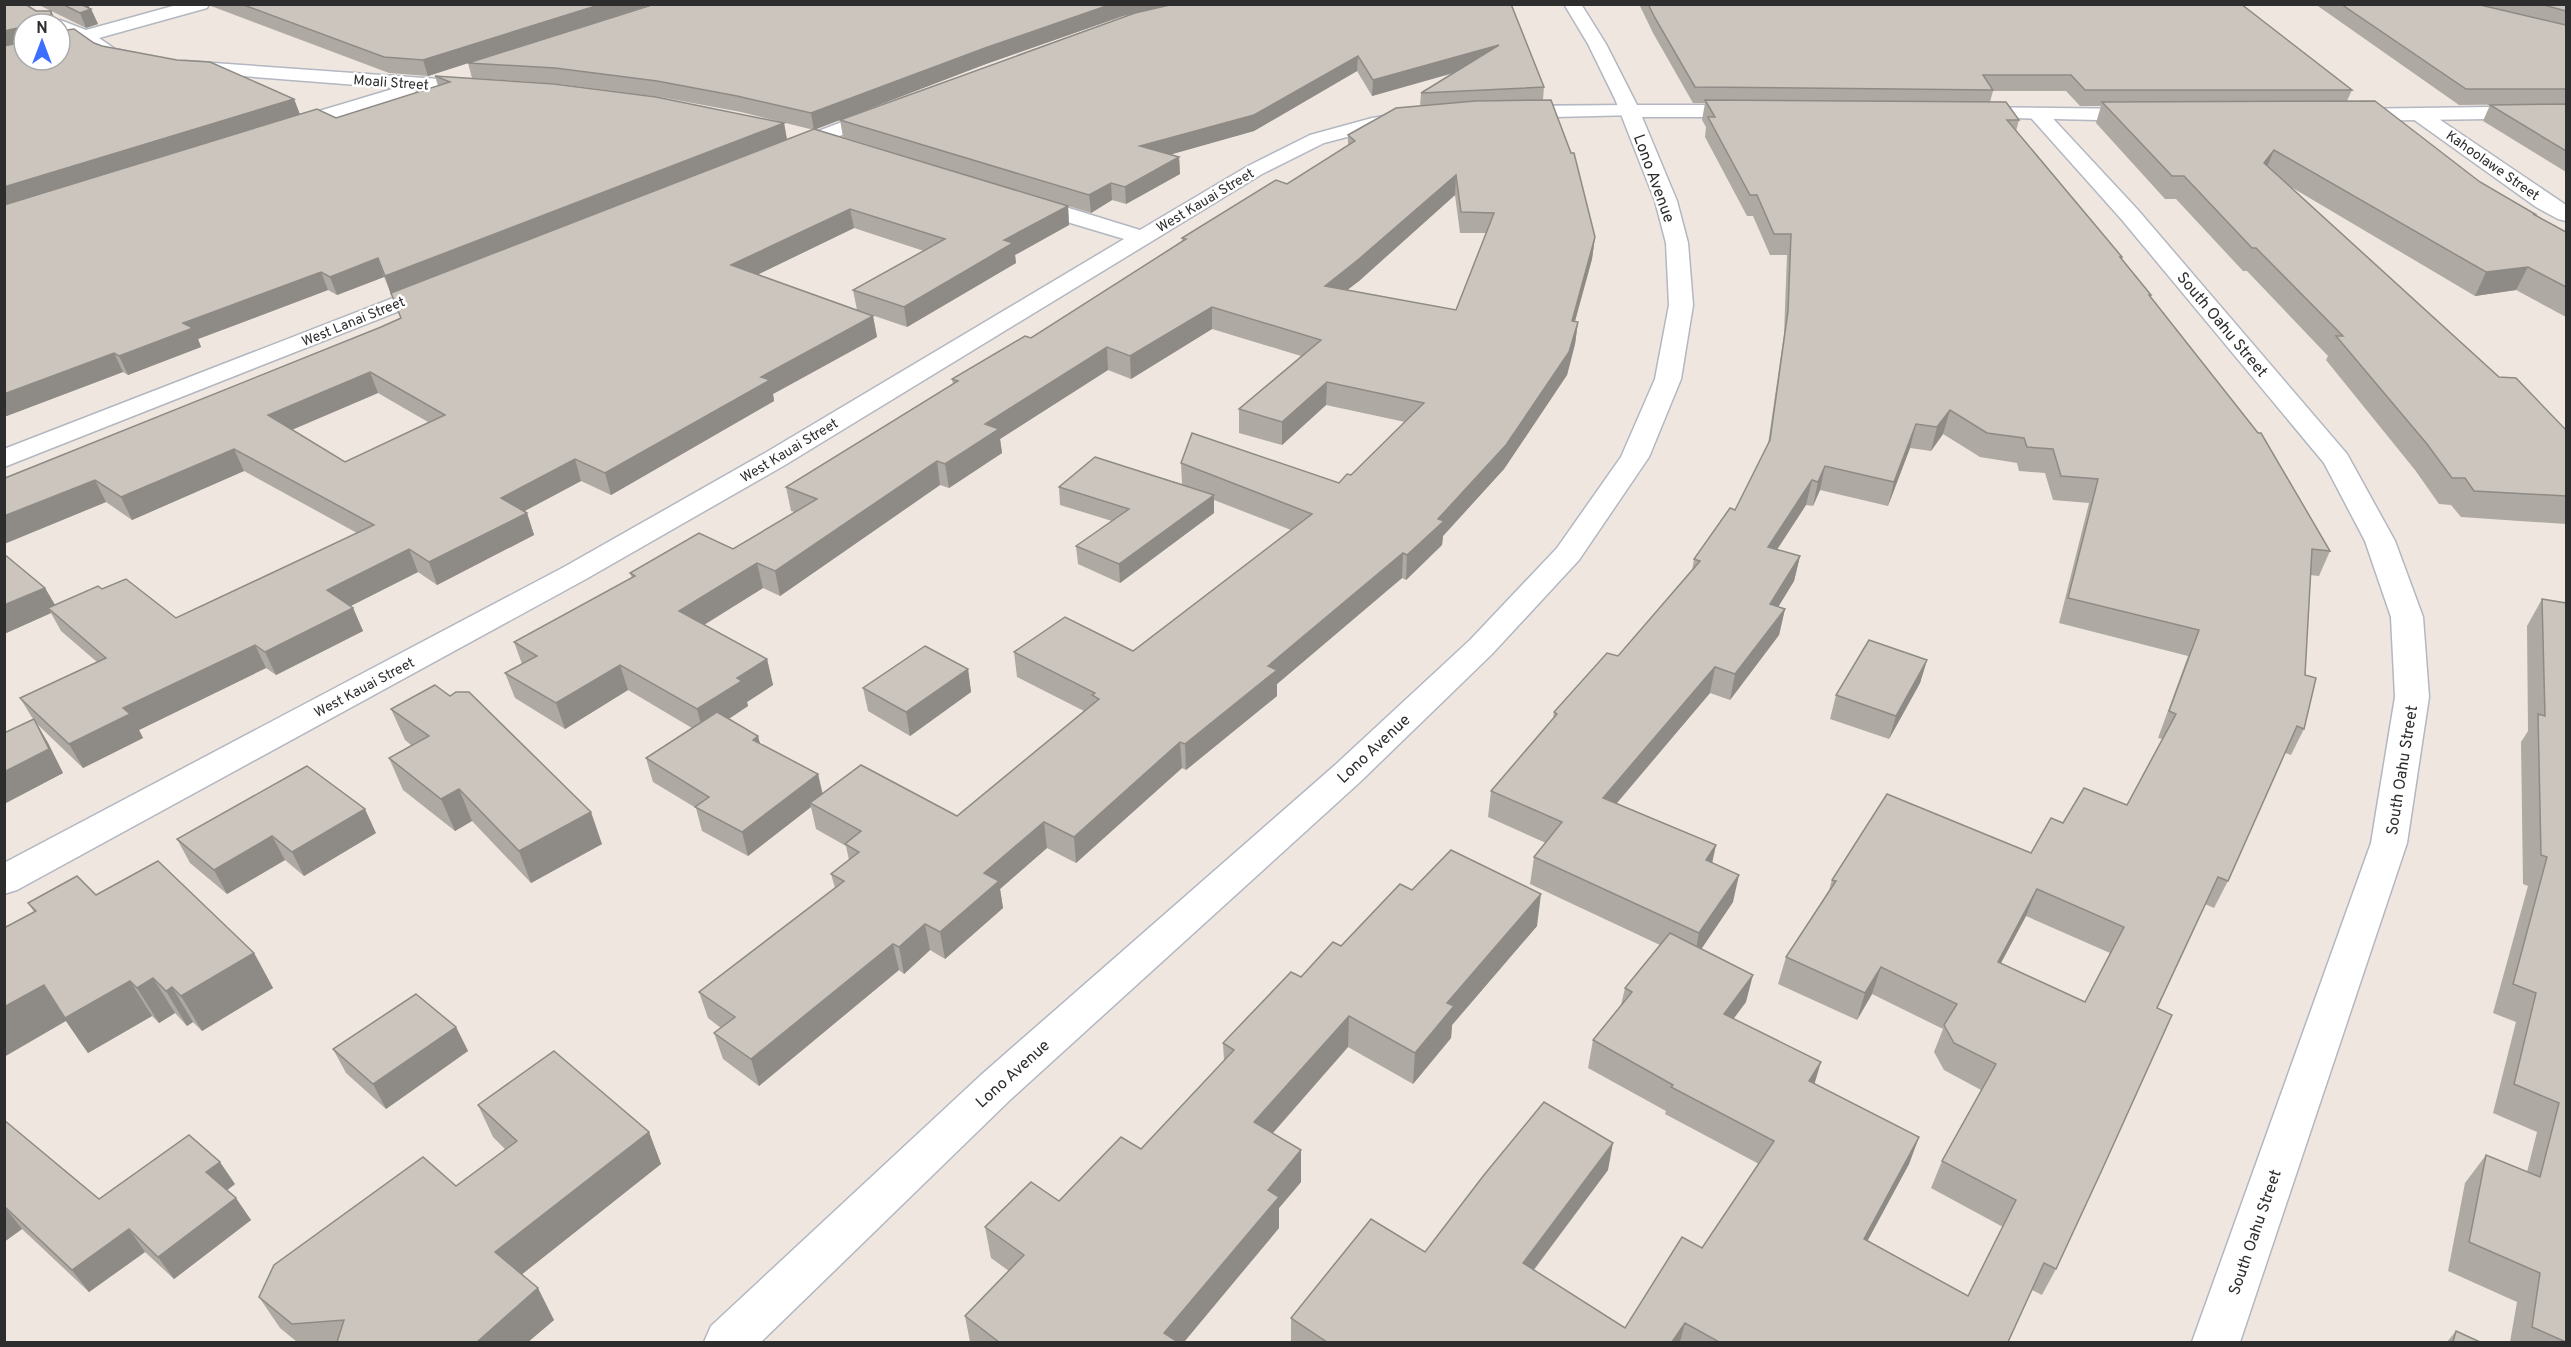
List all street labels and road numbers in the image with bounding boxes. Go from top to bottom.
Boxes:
street label: Moali Street [353,72,429,95]
street label: Kahoolawe Street [2442,128,2542,205]
street label: Lono Avenue [1628,132,1678,226]
street label: West Kauai Street [1154,165,1258,237]
street label: South Oahu Street [2172,269,2271,382]
street label: West Lanai Street [299,294,408,351]
street label: West Kauai Street [738,415,842,487]
street label: West Kauai Street [312,655,418,722]
street label: South Oahu Street [2383,704,2423,837]
street label: Lono Avenue [1334,711,1415,788]
street label: Lono Avenue [972,1036,1054,1113]
street label: South Oahu Street [2225,1167,2287,1298]

